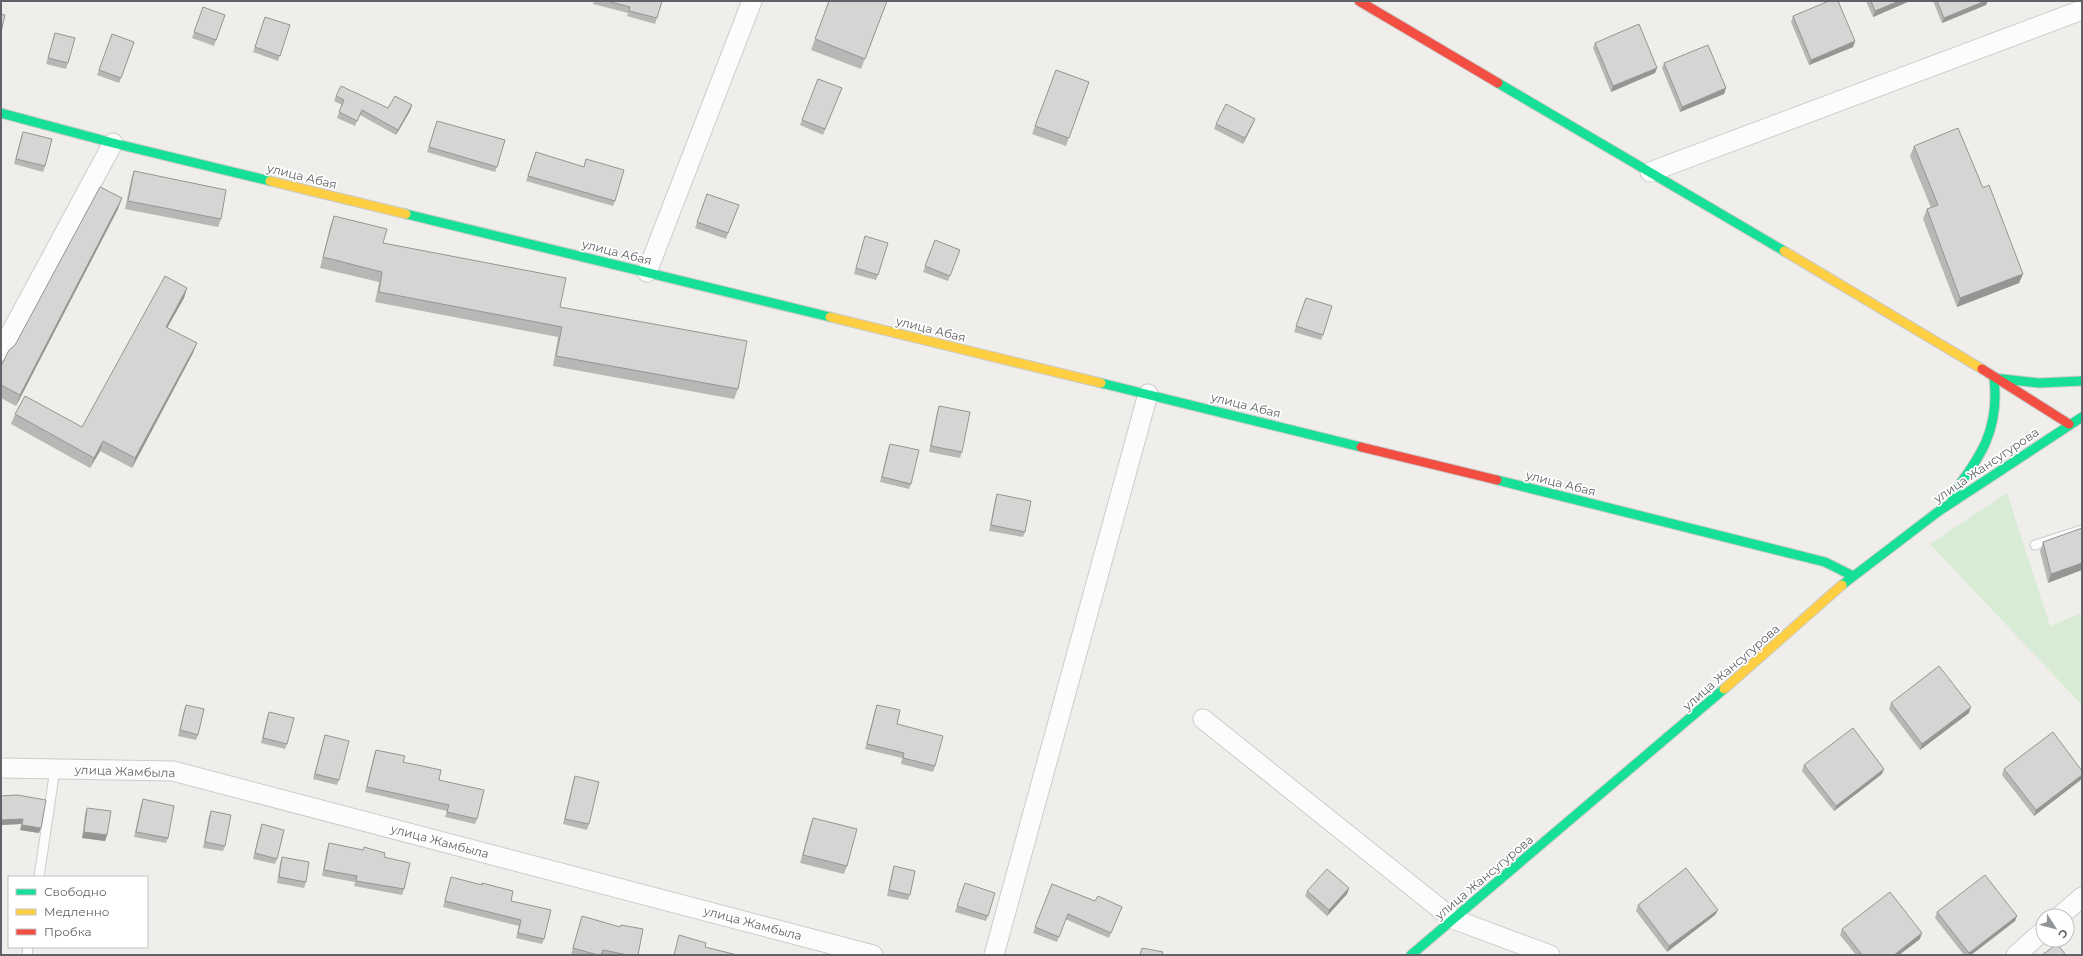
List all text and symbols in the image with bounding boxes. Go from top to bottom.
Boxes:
street label: улица Абая [264,160,339,192]
street label: улица Абая [579,236,654,268]
street label: улица Абая [893,313,968,345]
street label: улица Абая [1208,389,1283,421]
street label: улица Жансугурова [1930,424,2041,506]
street label: улица Абая [1523,467,1598,499]
street label: улица Жансугурова [1679,621,1783,714]
street label: улица Жамбыла [73,762,176,780]
street label: улица Жамбыла [388,820,491,861]
street label: улица Жансугурова [1431,832,1536,923]
legend [8,876,148,948]
text: Свободно [44,884,107,899]
street label: улица Жамбыла [701,902,804,943]
text: Медленно [44,904,110,919]
north arrow [2035,908,2075,948]
text: Пробка [44,924,92,939]
text: С [2055,927,2071,941]

